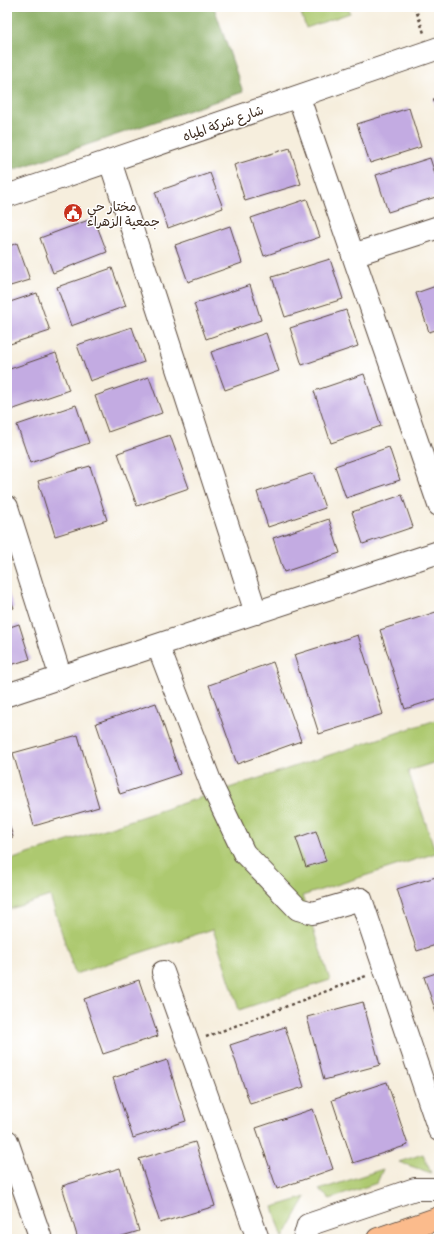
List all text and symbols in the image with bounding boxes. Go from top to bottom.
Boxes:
street label: شارع شركة المياه [181,102,266,146]
place label: مختار حي جمعية الزهراء [87,199,160,230]
public building icon: مختار حي جمعية الزهراء [62,202,84,224]

